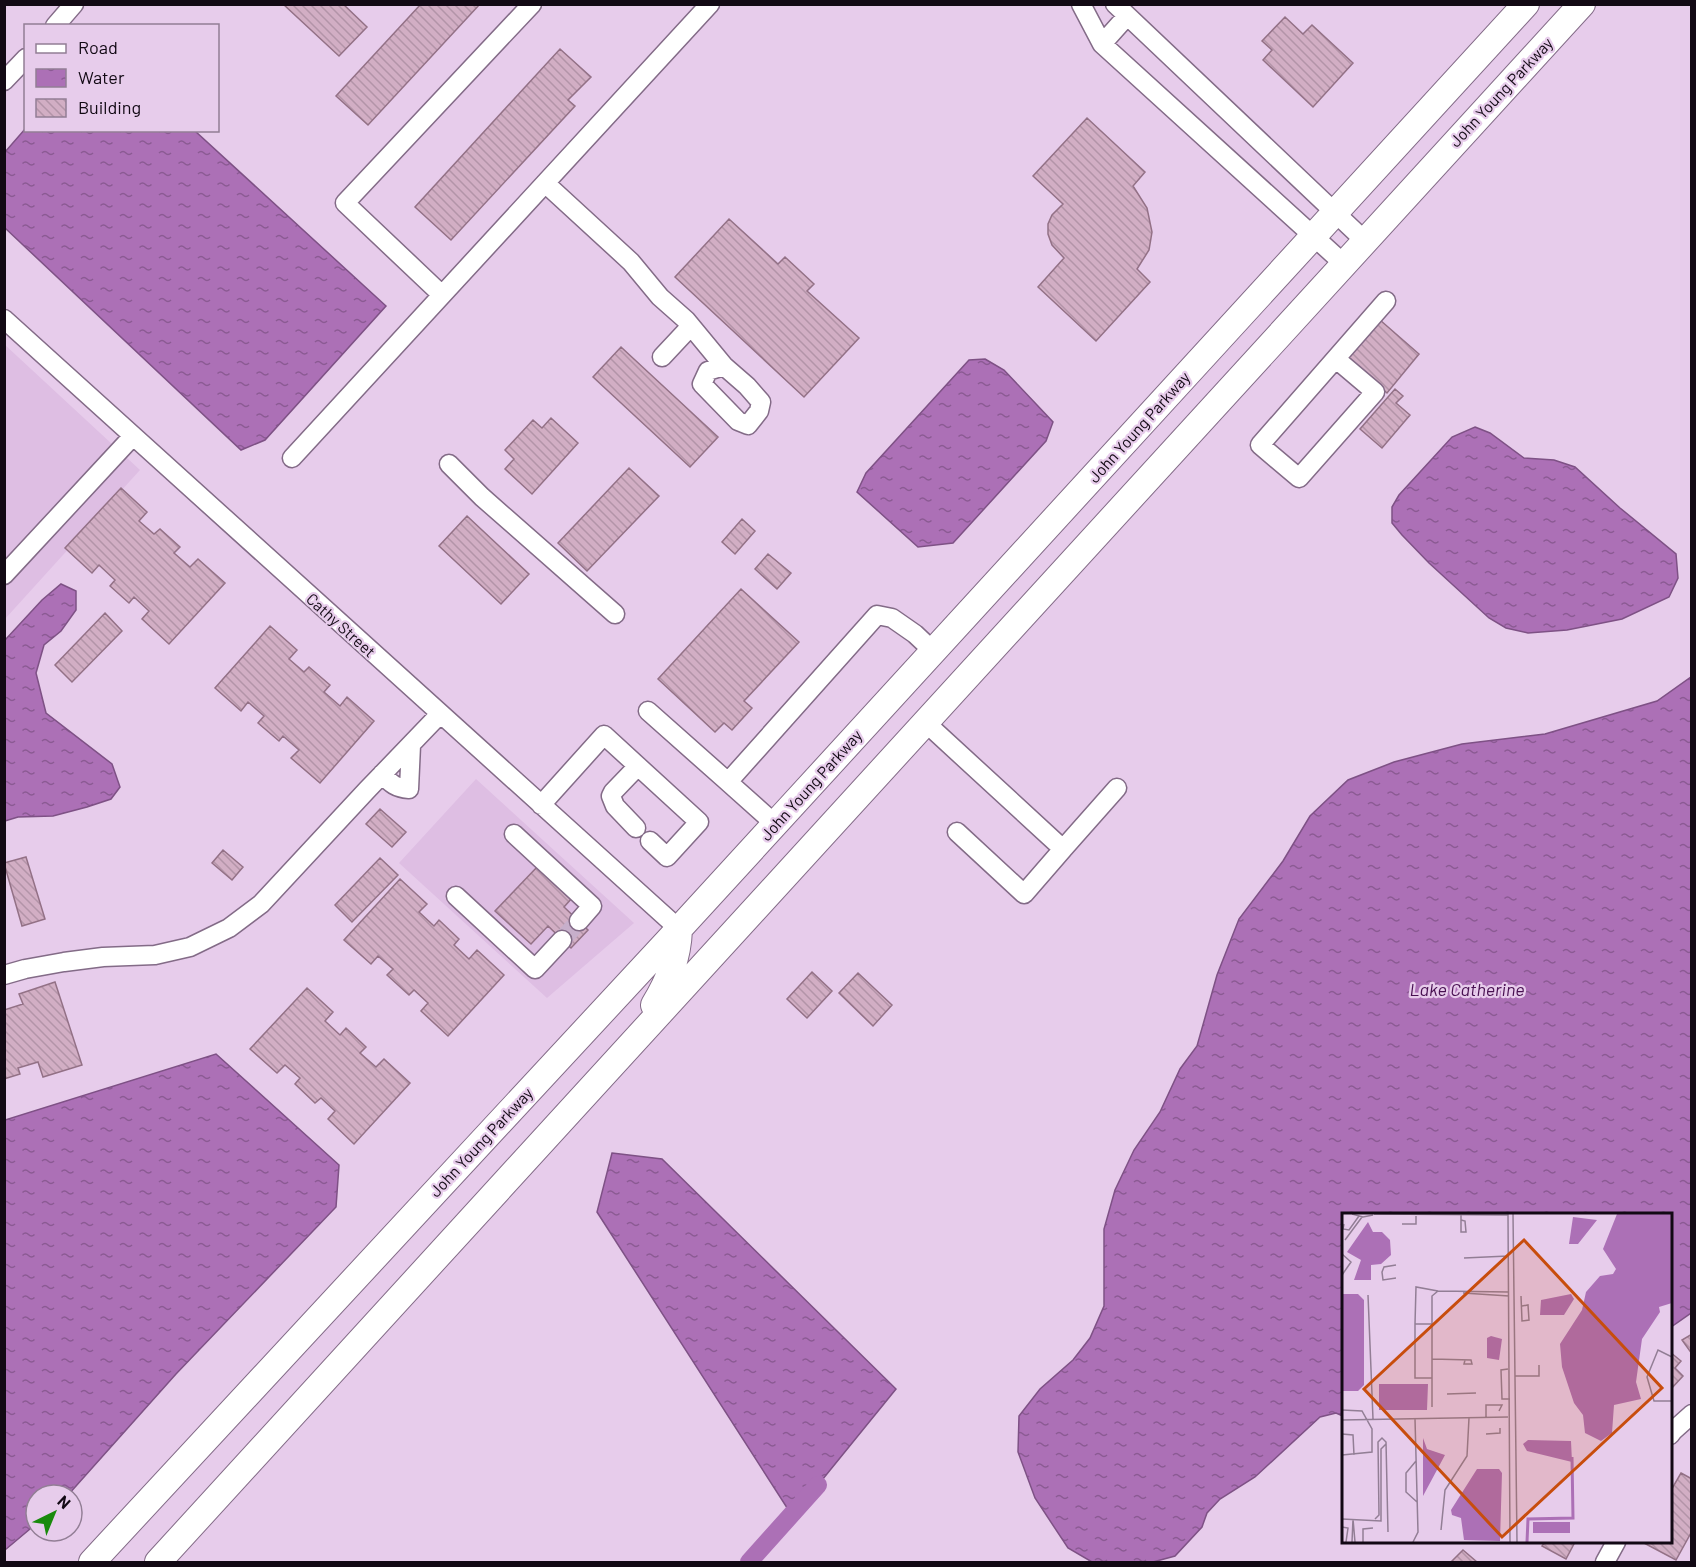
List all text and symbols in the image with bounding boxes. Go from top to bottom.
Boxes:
legend [24,24,219,132]
street label: John Young Parkway [1445,33,1557,150]
text: Road [78,36,118,58]
text: Water [78,66,125,88]
text: Building [78,96,141,118]
street label: John Young Parkway [1084,367,1194,486]
street label: Cathy Street [303,589,380,661]
street label: John Young Parkway [756,725,866,844]
water label: Lake Catherine [1410,978,1524,1000]
street label: John Young Parkway [425,1083,537,1200]
inset map [1342,1213,1672,1543]
north arrow [24,1483,84,1543]
text: N [54,1491,75,1512]

